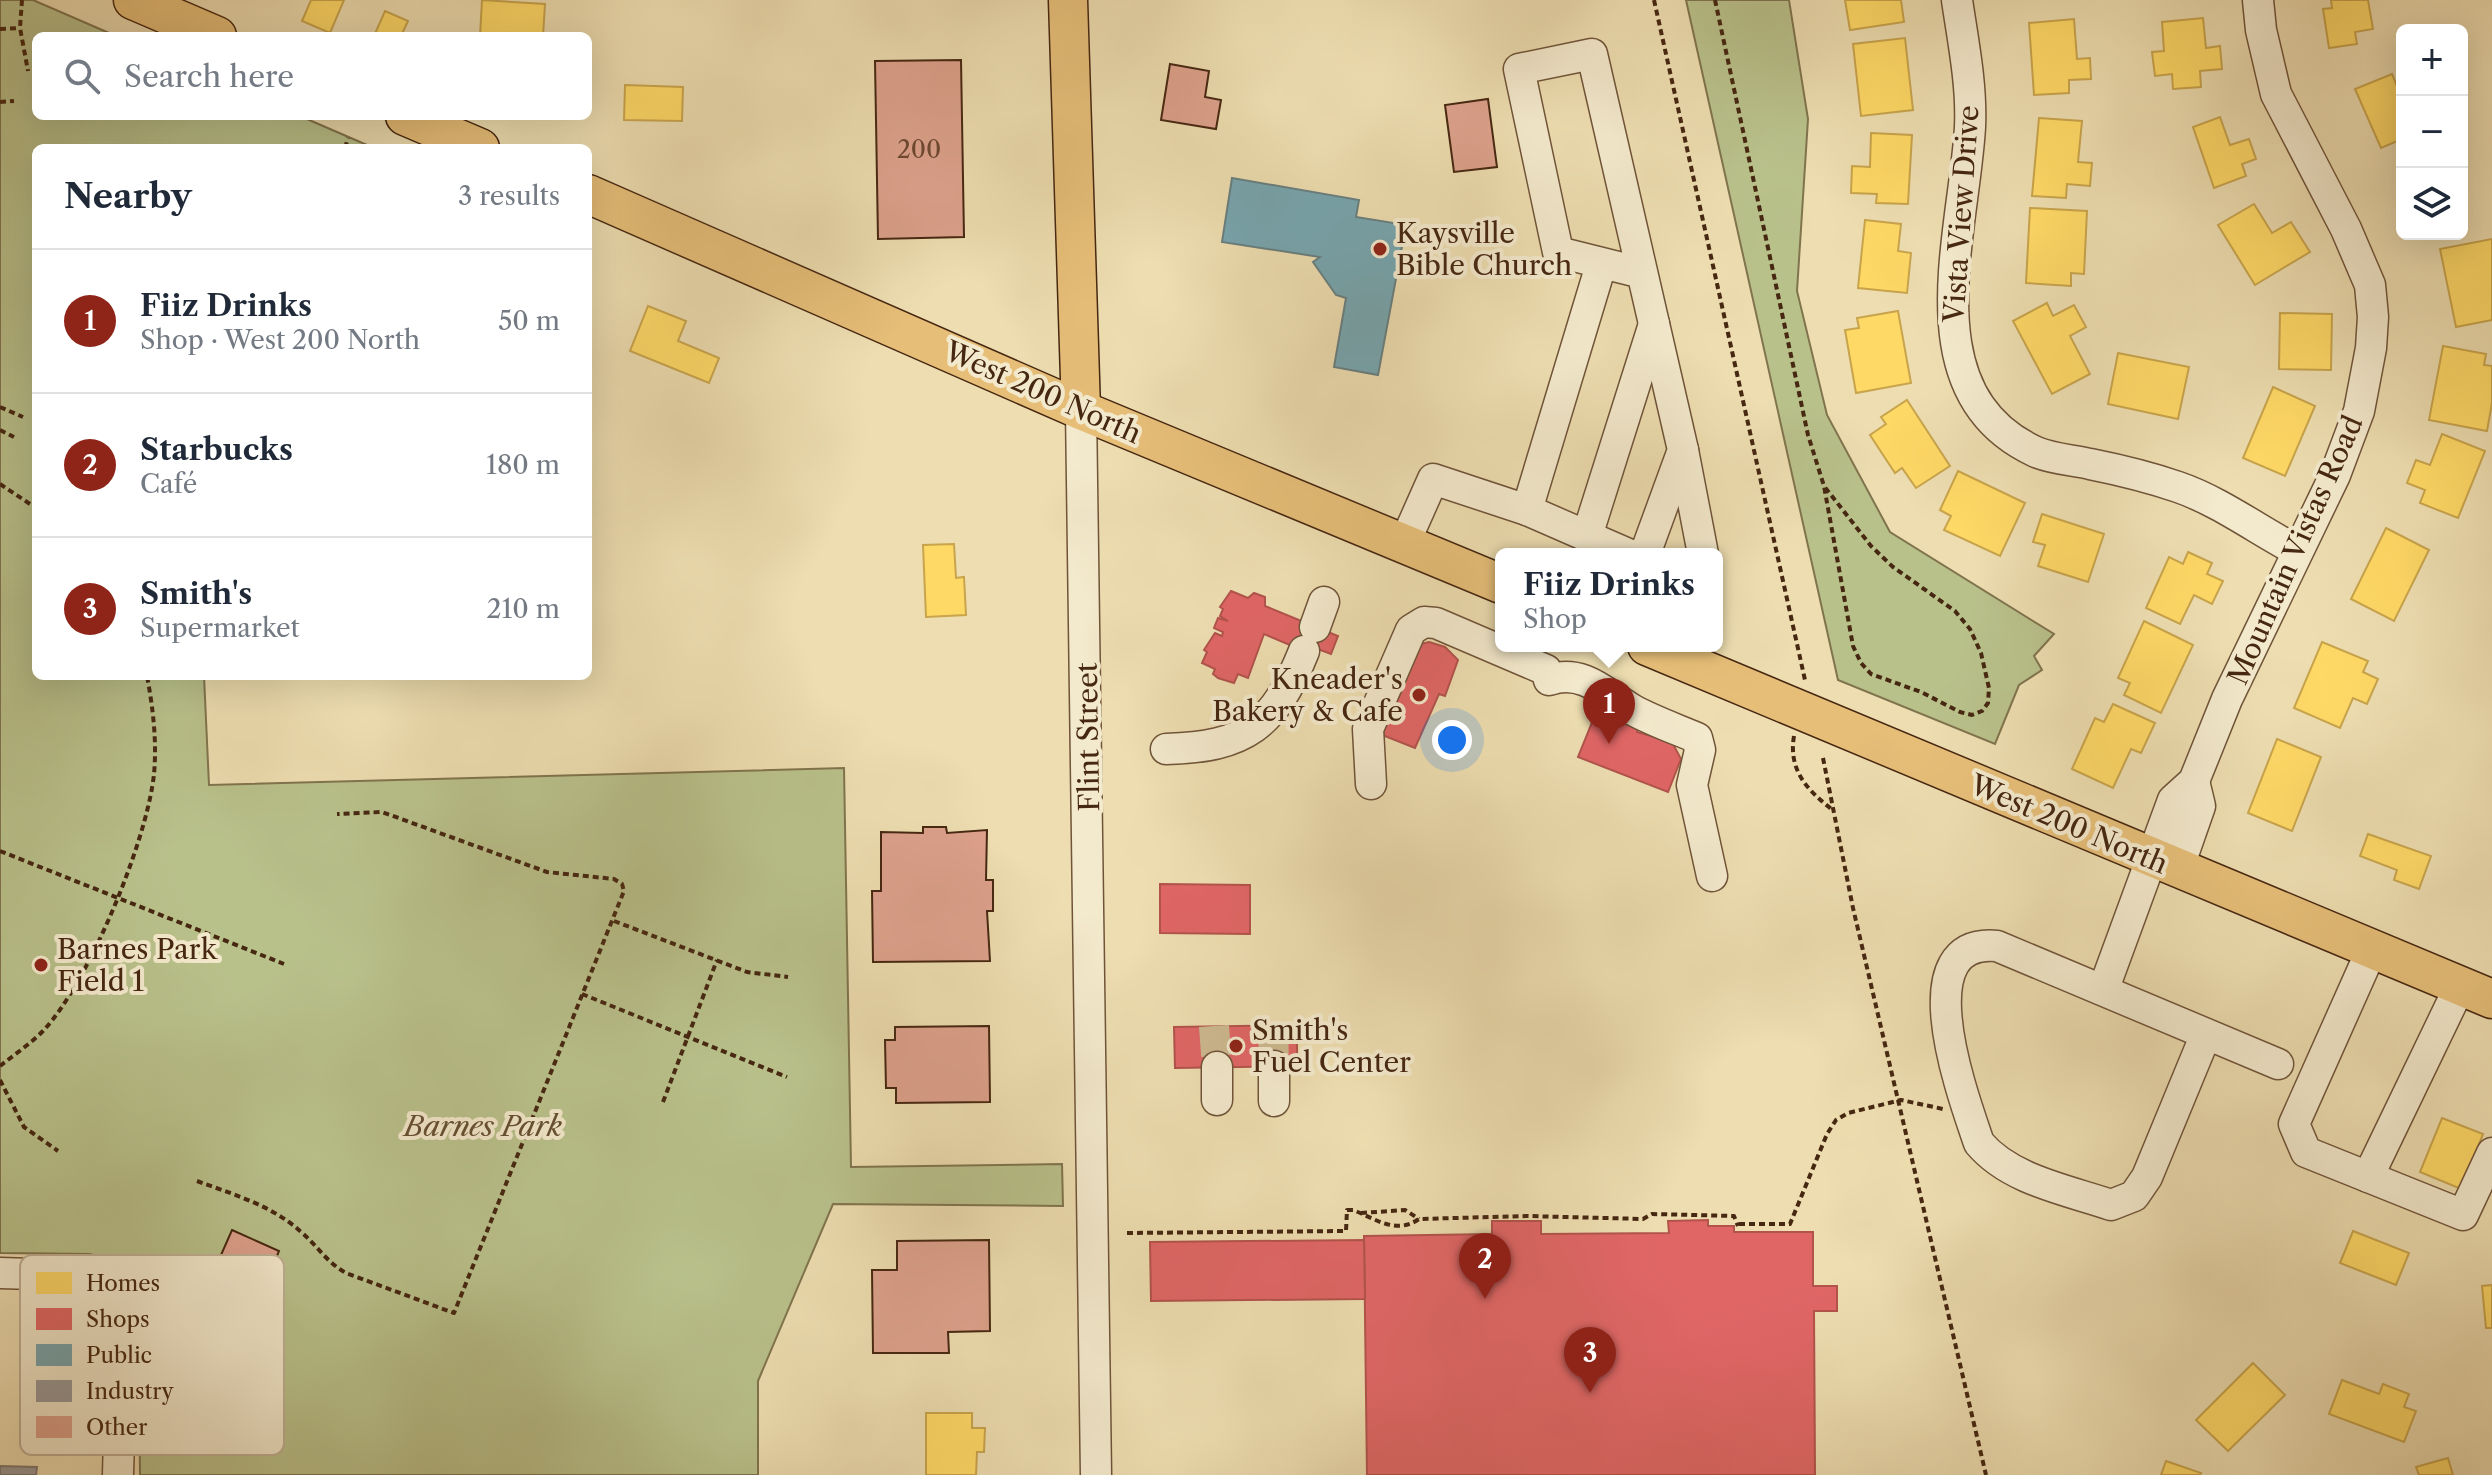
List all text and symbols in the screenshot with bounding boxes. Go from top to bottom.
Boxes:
map controls [2396,24,2468,240]
button: + [2396,24,2468,96]
search box [32,32,592,120]
icon: search [60,54,104,98]
text: Search here [124,58,294,95]
button: − [2396,96,2468,168]
street label: Vista View Drive [1936,104,1986,325]
house number: 200 [897,135,941,164]
button: layers [2396,168,2468,240]
text: Nearby [64,175,192,217]
text: 3 results [458,180,560,212]
place label: Kaysville Bible Church [1396,216,1572,282]
marker: Kaysville Bible Church [1371,240,1389,258]
text: Fiiz Drinks [140,287,312,324]
text: 1 [84,305,96,337]
text: 50 m [498,305,560,337]
text: Shop · West 200 North [140,324,420,356]
street label: West 200 North [939,333,1146,450]
street label: Mountain Vistas Road [2220,410,2370,690]
text: Starbucks [140,431,293,468]
text: 2 [82,449,98,481]
text: 180 m [486,449,560,481]
text: Café [140,468,197,500]
popup [1495,548,1723,652]
text: Fiiz Drinks [1523,566,1695,603]
text: Smith's [140,575,252,612]
text: 3 [83,593,97,625]
text: 210 m [487,593,560,625]
text: Shop [1523,603,1587,635]
text: Supermarket [140,612,300,644]
street label: Flint Street [1070,662,1106,812]
place label: Kneader's Bakery & Cafe [1212,662,1403,728]
pin: 1 [1583,678,1635,744]
marker: Kneader's Bakery & Cafe [1410,686,1428,704]
your location [1432,720,1472,760]
street label: West 200 North [1964,767,2173,881]
place label: Barnes Park Field 1 [57,932,219,998]
marker: Barnes Park Field 1 [32,956,50,974]
place label: Smith's Fuel Center [1252,1013,1411,1079]
marker: Smith's Fuel Center [1227,1037,1245,1055]
park label: Barnes Park [402,1109,563,1143]
pin: 2 [1459,1233,1511,1299]
legend [20,1255,284,1455]
text: Homes [86,1270,160,1297]
text: Shops [86,1306,150,1333]
pin: 3 [1564,1327,1616,1393]
text: Public [86,1342,152,1369]
text: Industry [86,1378,174,1405]
text: Other [86,1414,147,1441]

